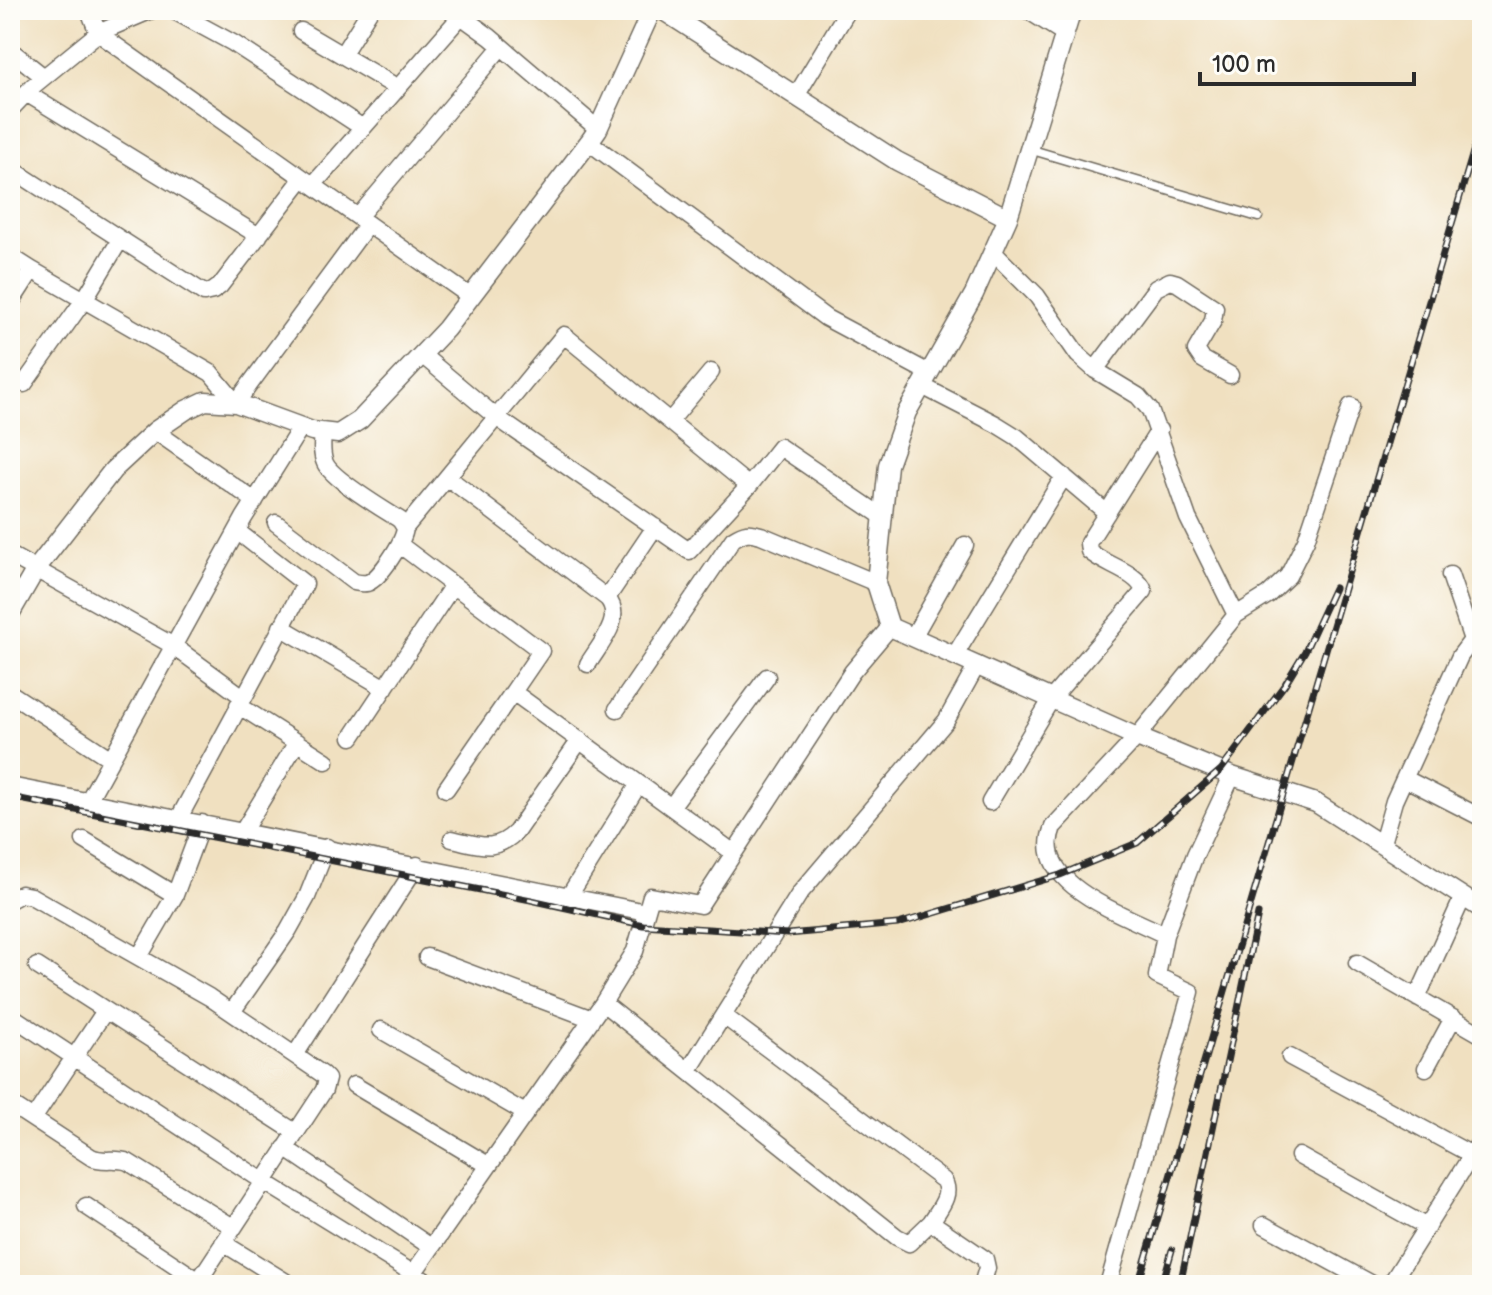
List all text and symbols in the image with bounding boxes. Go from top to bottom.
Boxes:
scale bar [1200,36,1414,86]
text: 100 m [1212,50,1276,79]

